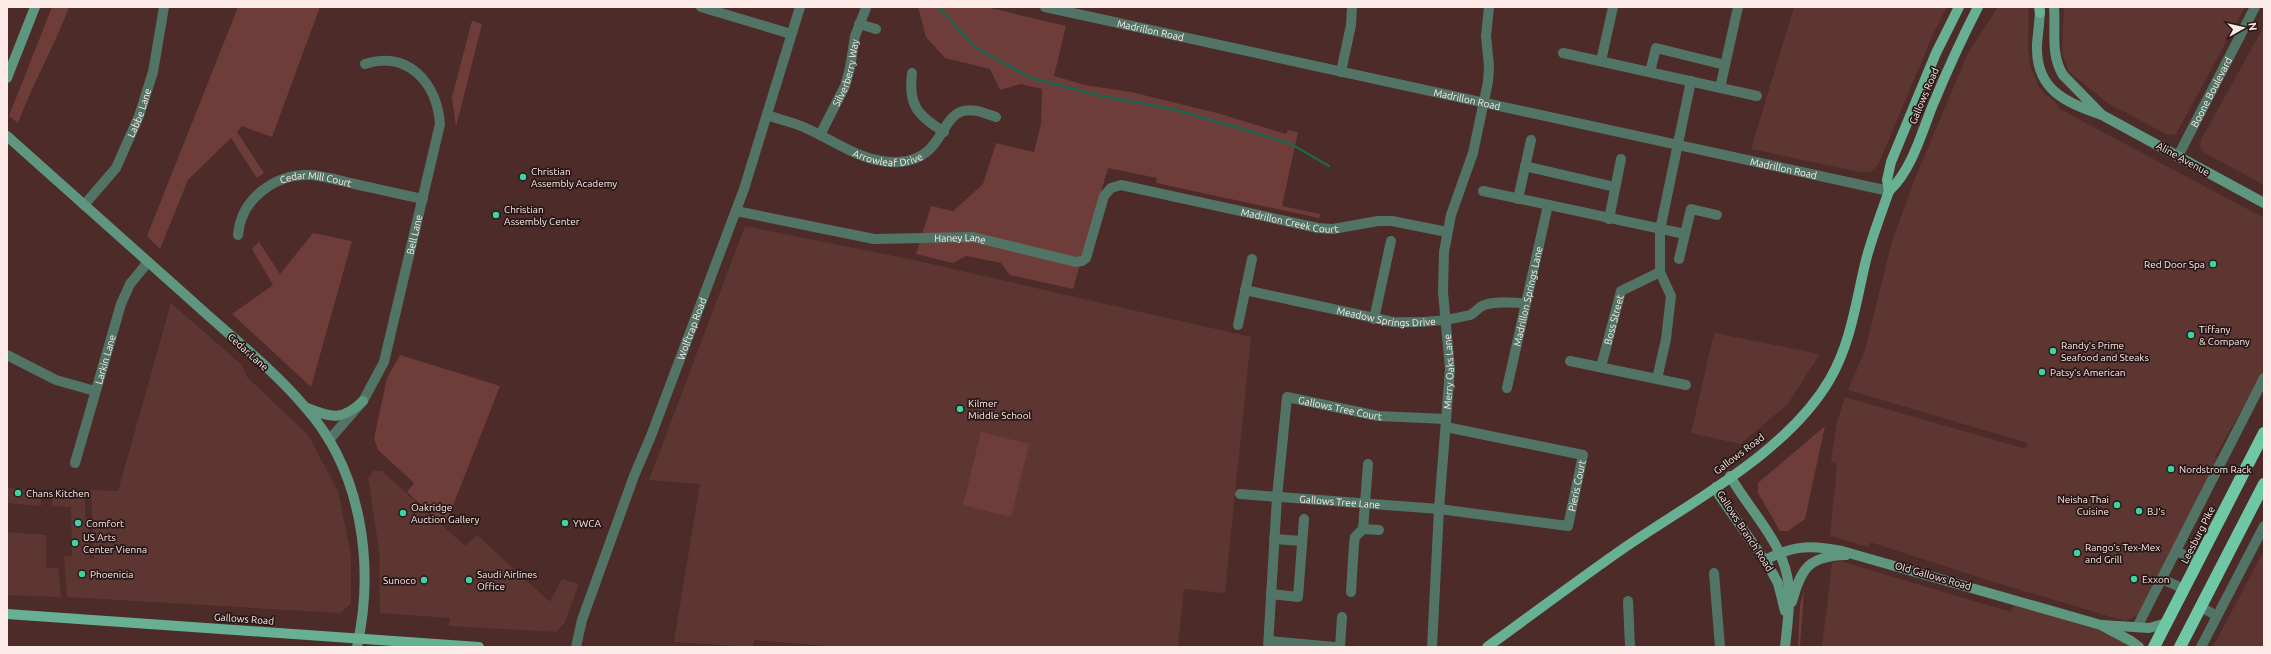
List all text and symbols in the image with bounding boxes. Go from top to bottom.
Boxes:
north arrow [2223,8,2263,48]
street label: Madrillon Road [1116,17,1185,43]
text: N [2246,22,2259,32]
street label: Silverberry Way [830,38,860,108]
street label: Boone Boulevard [2188,55,2234,129]
street label: Gallows Road [1907,66,1941,126]
street label: Madrillon Road [1433,86,1502,112]
street label: Labbe Lane [125,87,153,139]
street label: Aline Avenue [2155,140,2211,178]
street label: Arrowleaf Drive [852,147,924,168]
street label: Madrillon Road [1749,155,1818,181]
place label: Christian Assembly Academy [531,166,617,189]
street label: Cedar Mill Court [278,169,353,189]
marker: Christian Assembly Academy [518,172,528,182]
place label: Christian Assembly Center [504,204,580,227]
street label: Madrillon Creek Court [1240,206,1339,235]
marker: Christian Assembly Center [491,210,501,220]
street label: Bell Lane [404,213,424,256]
street label: Haney Lane [934,231,987,245]
street label: Madrillon Springs Lane [1511,245,1544,347]
place label: Red Door Spa [2144,259,2205,270]
marker: Red Door Spa [2208,259,2218,269]
street label: Boss Street [1602,293,1625,346]
street label: Wolftrap Road [675,296,708,361]
street label: Meadow Springs Drive [1336,304,1436,328]
place label: Tiffany & Company [2199,324,2250,347]
marker: Tiffany & Company [2186,330,2196,340]
street label: Cedar Lane [226,331,270,373]
street label: Larkin Lane [93,333,117,385]
street label: Merry Oaks Lane [1441,334,1456,410]
place label: Randy's Prime Seafood and Steaks [2061,340,2149,363]
marker: Randy's Prime Seafood and Steaks [2048,346,2058,356]
marker: Patsy's American [2037,367,2047,377]
place label: Patsy's American [2050,367,2126,378]
street label: Gallows Tree Court [1297,394,1382,422]
place label: Kilmer Middle School [968,398,1032,421]
marker: Kilmer Middle School [955,404,965,414]
street label: Gallows Road [1712,431,1767,477]
street label: Pieris Court [1566,459,1587,512]
marker: Nordstrom Rack [2166,464,2176,474]
place label: Nordstrom Rack [2179,464,2252,475]
marker: Chans Kitchen [13,488,23,498]
place label: Chans Kitchen [26,488,90,499]
street label: Gallows Branch Road [1715,489,1775,574]
street label: Gallows Tree Lane [1299,493,1381,510]
place label: Neisha Thai Cuisine [2058,494,2109,517]
marker: Neisha Thai Cuisine [2112,500,2122,510]
place label: Oakridge Auction Gallery [411,502,480,525]
street label: Leesburg Pike [2179,505,2217,565]
marker: BJ's [2134,506,2144,516]
place label: BJ's [2147,506,2165,517]
marker: Oakridge Auction Gallery [398,508,408,518]
marker: Comfort [73,518,83,528]
place label: Comfort [86,518,124,529]
marker: YWCA [560,518,570,528]
place label: YWCA [573,518,602,529]
place label: US Arts Center Vienna [83,532,147,555]
marker: US Arts Center Vienna [70,538,80,548]
place label: Rango's Tex-Mex and Grill [2085,542,2160,565]
marker: Rango's Tex-Mex and Grill [2072,548,2082,558]
street label: Old Gallows Road [1894,560,1973,592]
marker: Phoenicia [77,569,87,579]
place label: Phoenicia [90,569,133,580]
place label: Saudi Airlines Office [477,569,537,592]
marker: Exxon [2129,574,2139,584]
place label: Exxon [2142,574,2169,585]
place label: Sunoco [383,575,416,586]
marker: Sunoco [419,575,429,585]
marker: Saudi Airlines Office [464,575,474,585]
street label: Gallows Road [214,611,275,627]

